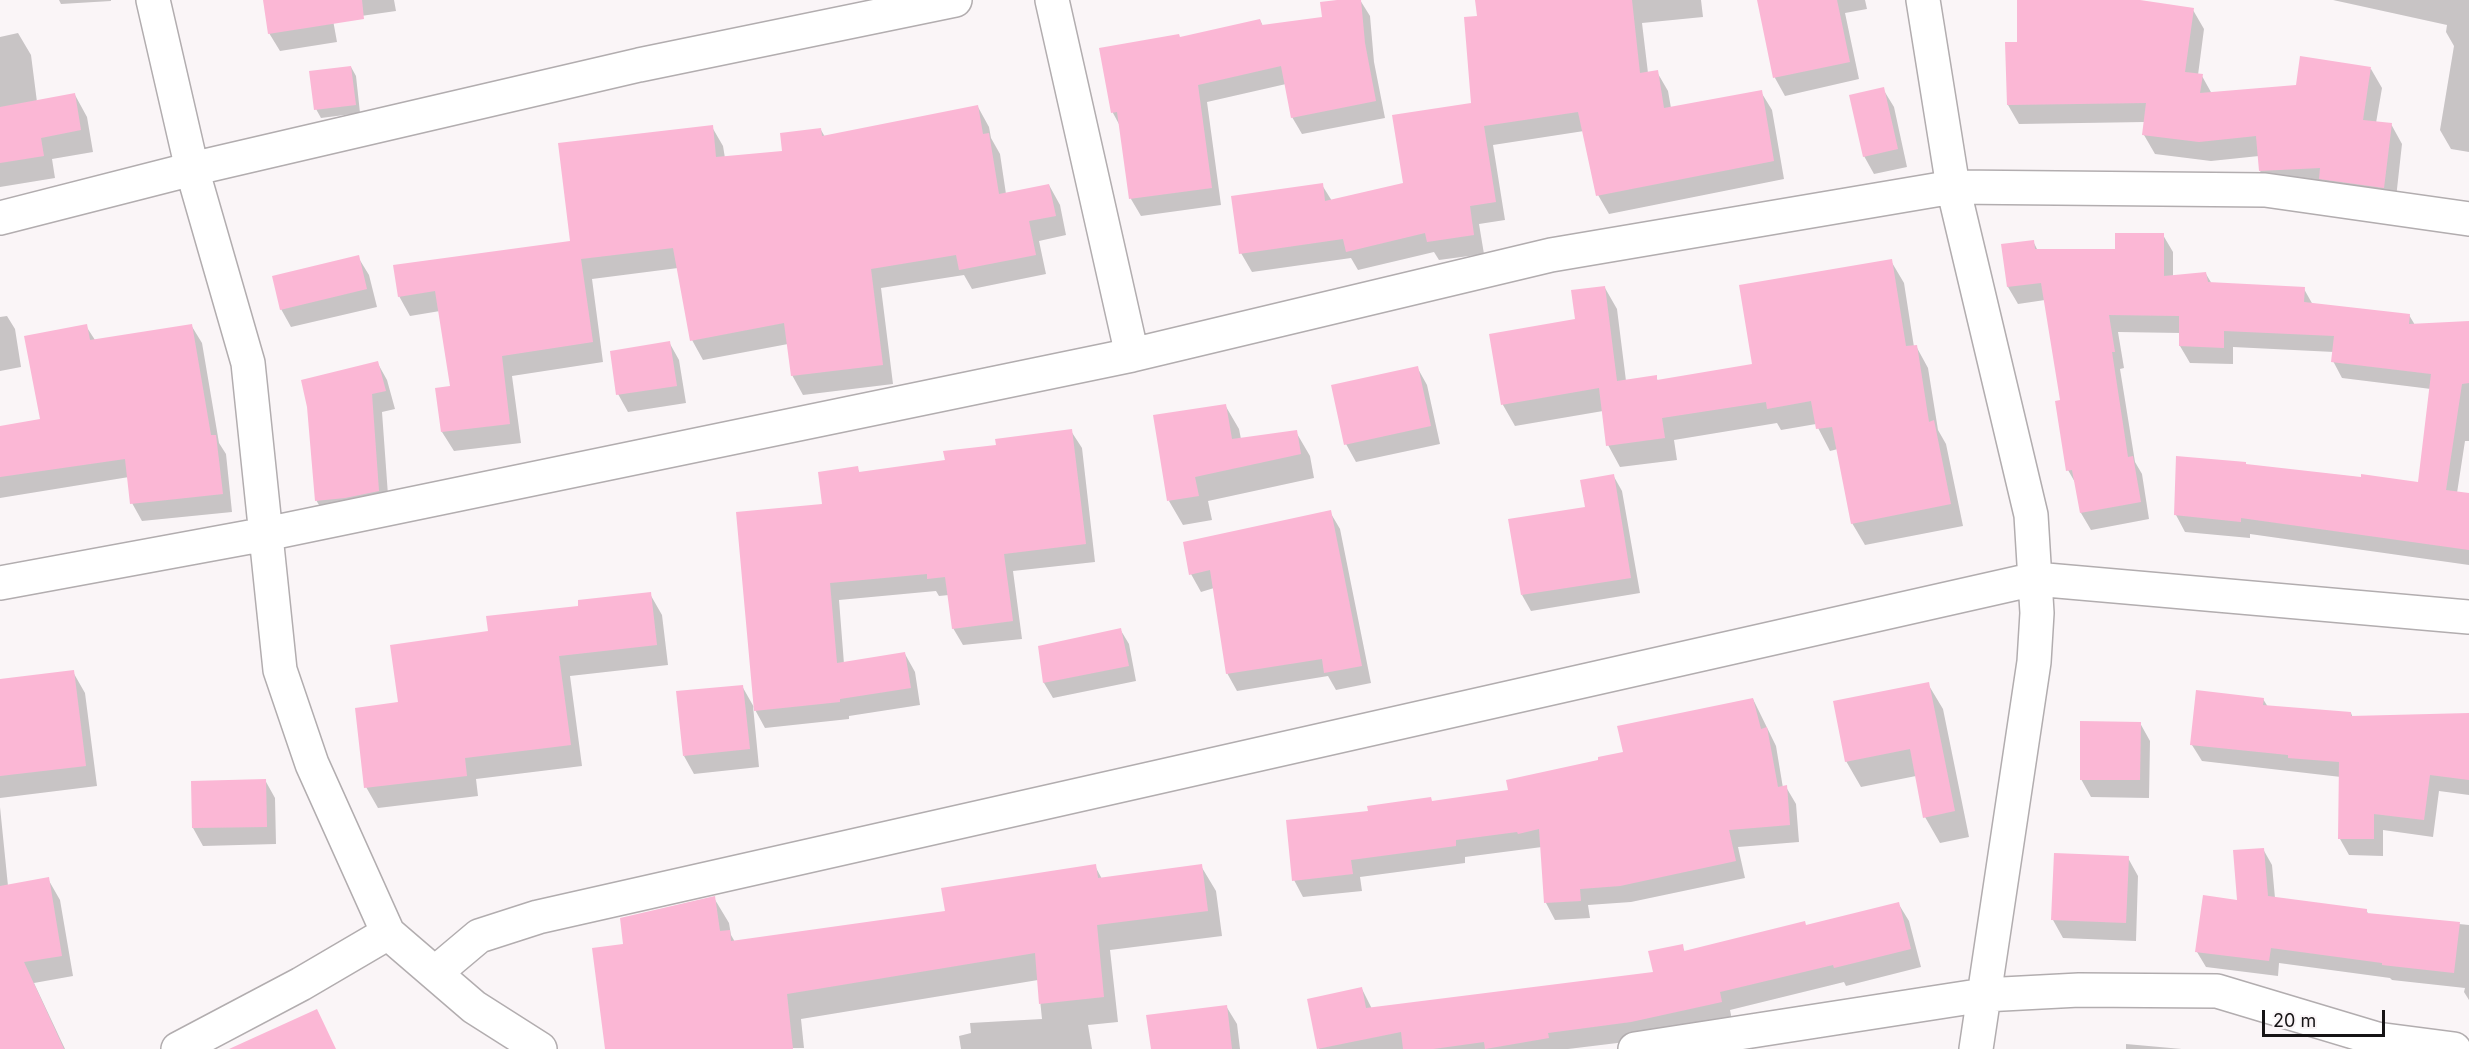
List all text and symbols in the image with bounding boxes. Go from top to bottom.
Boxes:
scale bar [2265,998,2388,1036]
text: 20 m [2273,1010,2316,1031]

